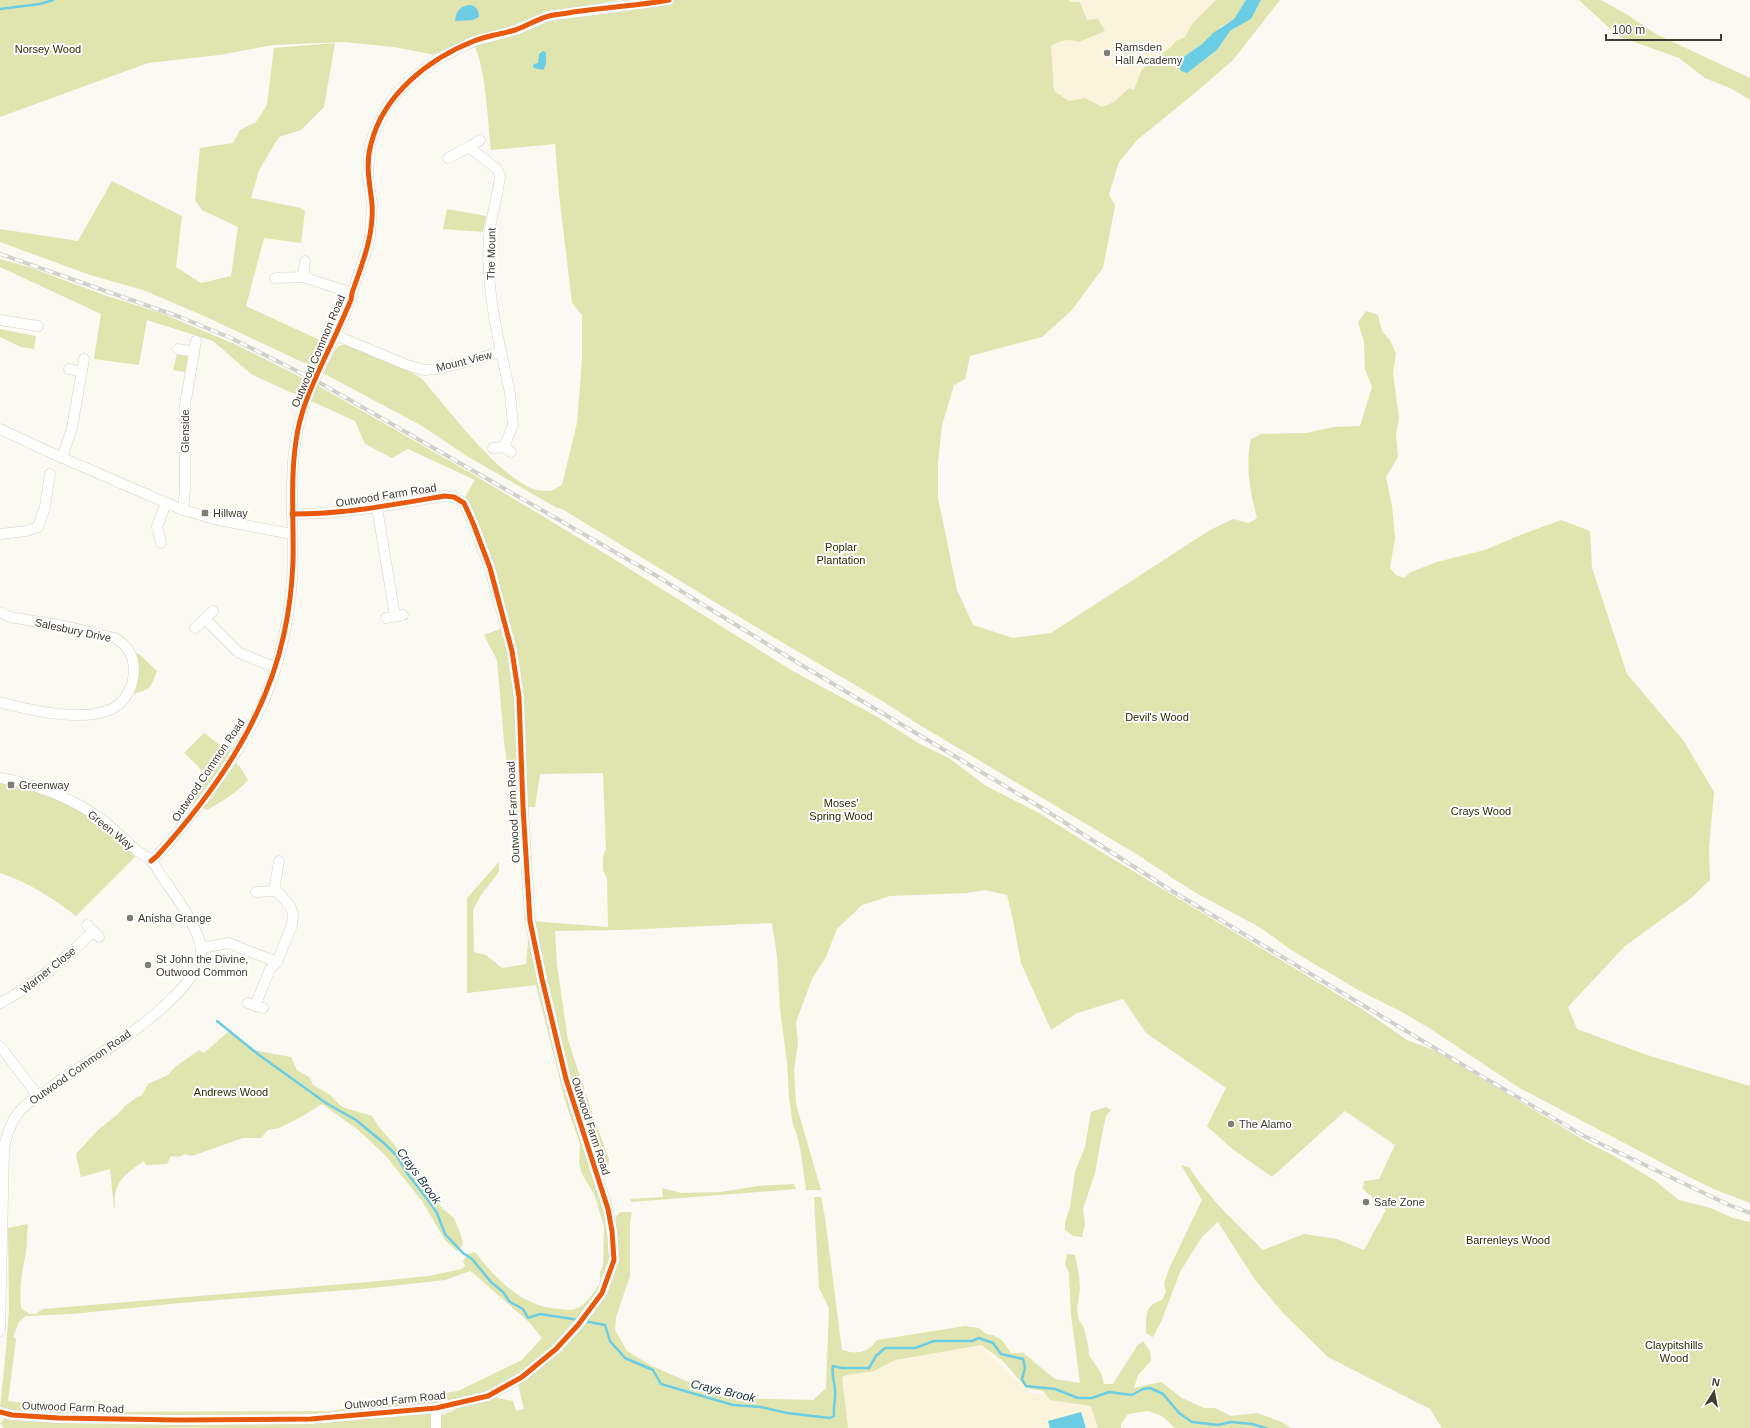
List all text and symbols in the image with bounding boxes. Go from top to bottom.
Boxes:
scale bar [1606,16,1721,42]
text: 100 m [1612,23,1645,37]
place label: Ramsden Hall Academy [1115,41,1183,66]
park label: Norsey Wood [15,43,81,55]
marker: Ramsden Hall Academy [1102,48,1112,58]
street label: The Mount [485,228,497,280]
street label: Outwood Common Road [289,293,347,409]
street label: Mount View [435,348,493,374]
street label: Glenside [179,409,191,453]
street label: Outwood Farm Road [335,481,437,509]
place label: Hillway [213,507,248,519]
marker: Hillway [200,508,210,518]
park label: Poplar Plantation [817,541,865,566]
street label: Salesbury Drive [34,616,112,644]
park label: Devil's Wood [1125,711,1189,723]
street label: Outwood Common Road [169,716,247,824]
street label: Outwood Farm Road [504,761,522,863]
place label: Greenway [19,779,70,791]
marker: Greenway [6,780,16,790]
park label: Moses' Spring Wood [809,797,873,822]
park label: Crays Wood [1451,805,1511,817]
street label: Green Way [86,808,137,852]
place label: Anisha Grange [138,912,211,924]
marker: Anisha Grange [125,913,135,923]
street label: Warner Close [18,944,78,996]
place label: St John the Divine, Outwood Common [156,953,248,978]
marker: St John the Divine, Outwood Common [143,960,153,970]
street label: Outwood Common Road [27,1027,133,1107]
street label: Outwood Farm Road [570,1076,612,1176]
park label: Andrews Wood [194,1086,268,1098]
place label: The Alamo [1239,1118,1292,1130]
marker: The Alamo [1226,1119,1236,1129]
water label: Crays Brook [394,1145,445,1208]
place label: Safe Zone [1374,1196,1425,1208]
marker: Safe Zone [1361,1197,1371,1207]
park label: Barrenleys Wood [1466,1234,1550,1246]
park label: Claypitshills Wood [1645,1339,1704,1364]
north arrow [1694,1372,1734,1412]
text: N [1711,1376,1721,1389]
water label: Crays Brook [689,1377,758,1405]
street label: Outwood Farm Road [344,1389,446,1411]
street label: Outwood Farm Road [22,1399,124,1415]

